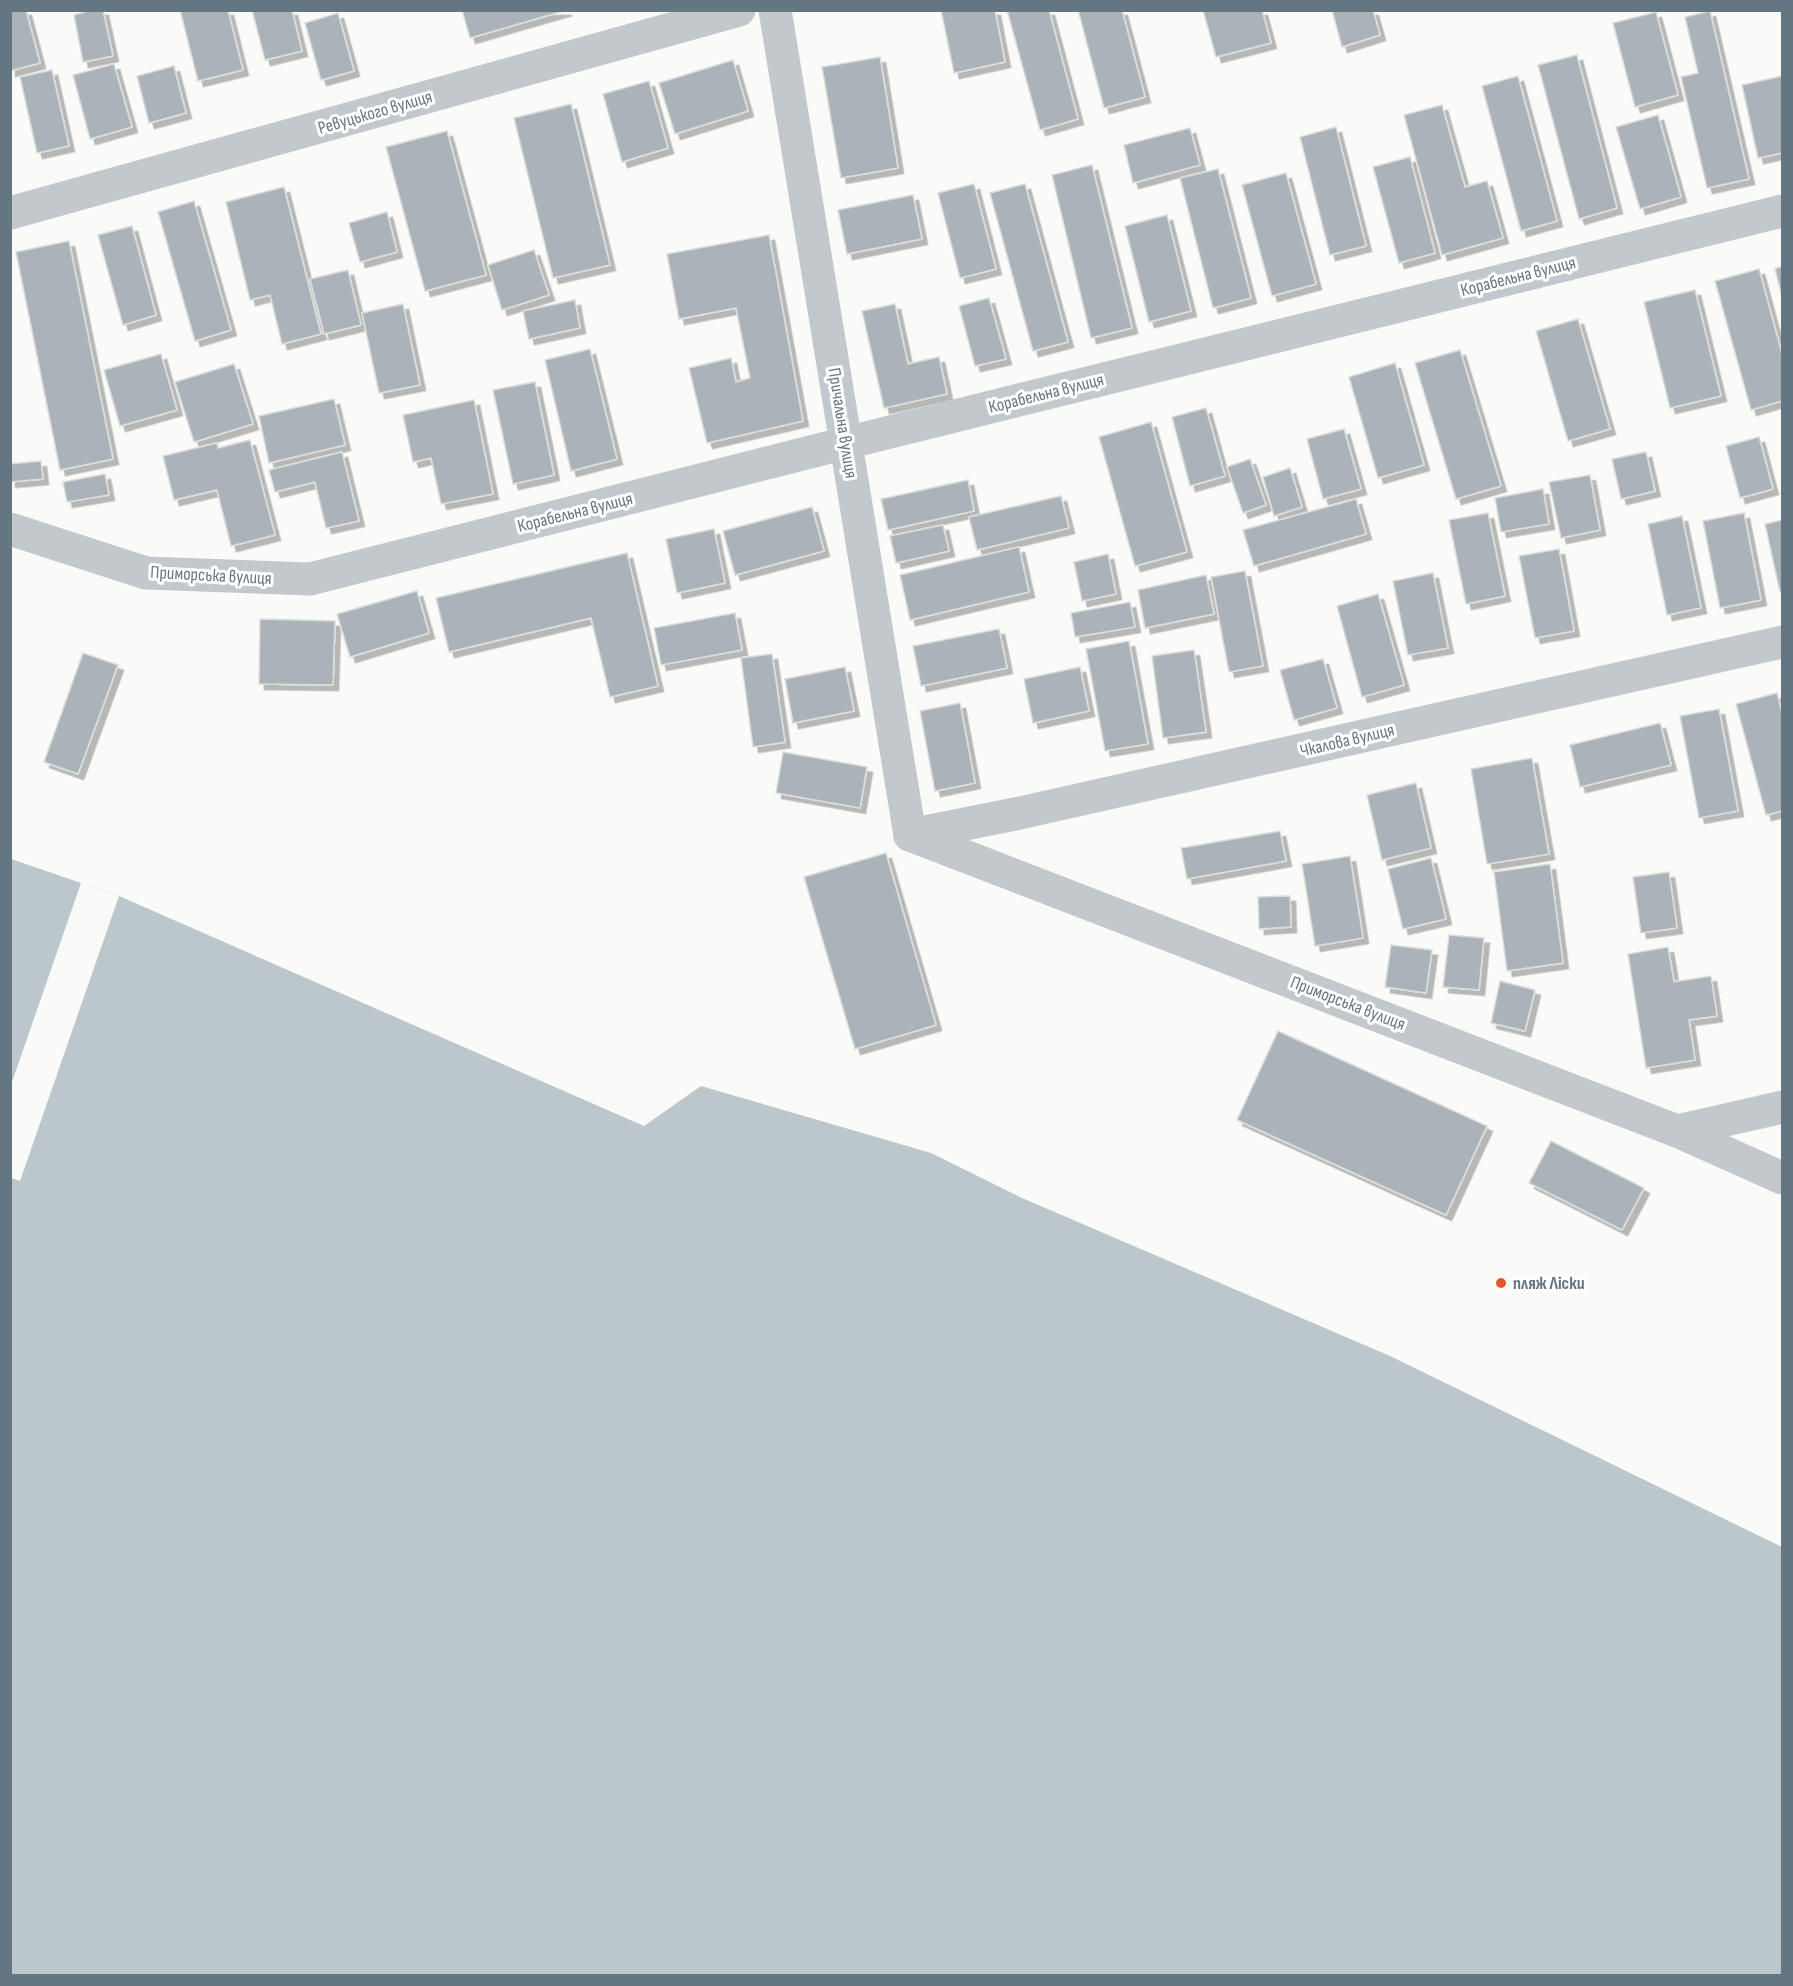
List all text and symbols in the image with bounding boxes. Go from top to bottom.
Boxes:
street label: Ревуцького вулиця [316,86,435,139]
street label: Корабельна вулиця [1458,252,1578,301]
street label: Причальна вулиця [823,366,862,480]
street label: Корабельна вулиця [986,369,1106,418]
street label: Корабельна вулиця [515,488,635,537]
street label: Приморська вулиця [150,562,272,589]
street label: Чкалова вулиця [1298,719,1396,762]
street label: Приморська вулиця [1287,972,1408,1035]
place label: пляж Ліски [1513,1273,1585,1294]
marker: пляж Ліски [1494,1276,1508,1290]

